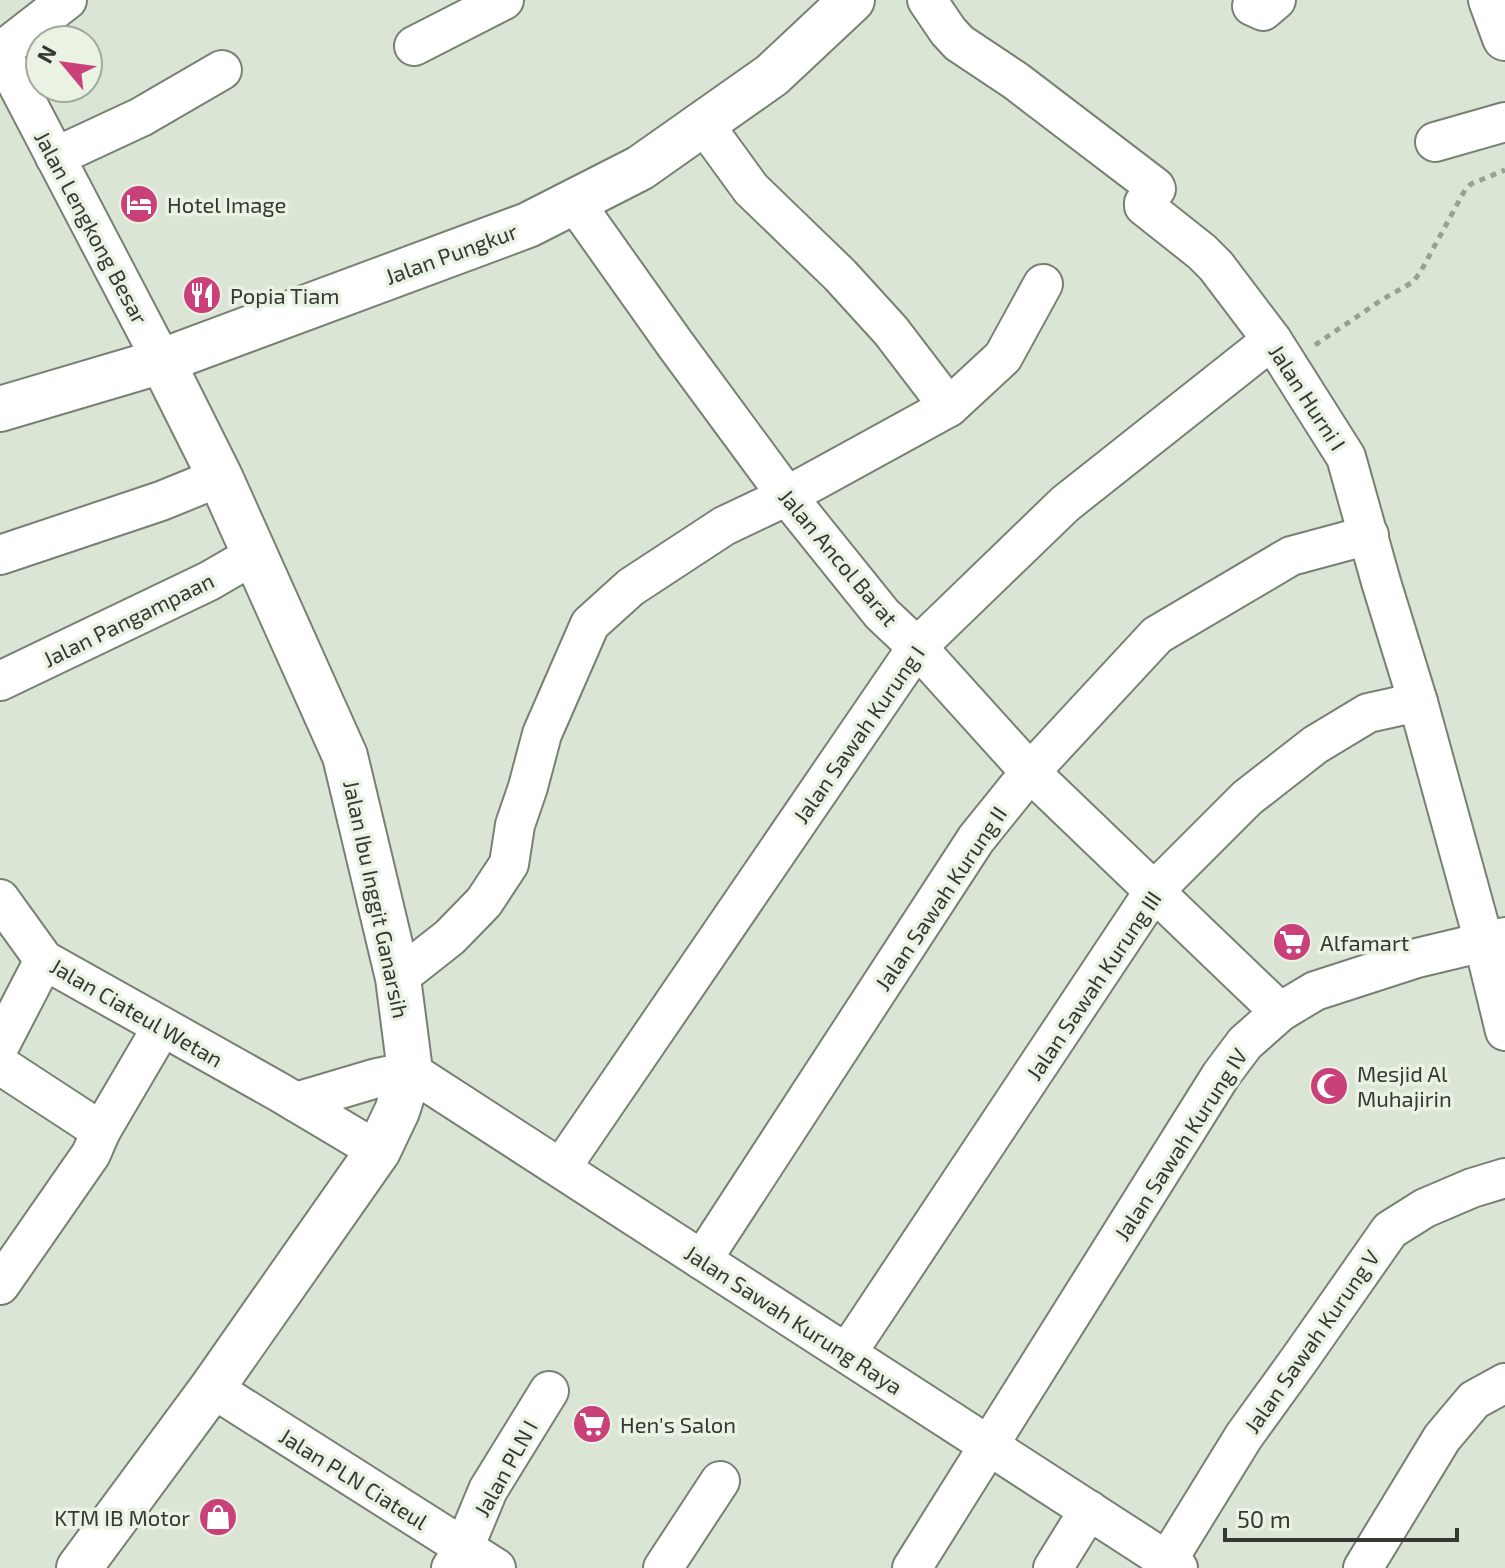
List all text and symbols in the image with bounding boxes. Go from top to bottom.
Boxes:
north arrow [24,24,104,104]
text: N [30,41,61,67]
street label: Jalan Lengkong Besar [30,126,154,328]
hotel icon: Hotel Image [118,183,160,225]
place label: Hotel Image [167,191,286,217]
street label: Jalan Pungkur [381,217,521,289]
restaurant icon: Popia Tiam [181,274,223,316]
place label: Popia Tiam [230,282,340,308]
street label: Jalan Hurni I [1264,339,1352,455]
street label: Jalan Ancol Barat [774,483,904,631]
street label: Jalan Pangampaan [38,566,218,672]
street label: Jalan Sawah Kurung I [787,640,929,828]
street label: Jalan Ibu Inggit Ganarsih [339,778,415,1020]
street label: Jalan Sawah Kurung II [869,801,1011,995]
street label: Jalan Sawah Kurung III [1020,886,1166,1084]
supermarket icon: Alfamart [1271,921,1313,963]
place label: Alfamart [1320,929,1409,955]
street label: Jalan Ciateul Wetan [46,952,228,1072]
street label: Jalan Sawah Kurung IV [1108,1042,1252,1245]
place label: Mesjid Al Muhajirin [1357,1060,1452,1112]
mosque icon: Mesjid Al Muhajirin [1308,1065,1350,1107]
street label: Jalan Sawah Kurung Raya [680,1239,908,1399]
street label: Jalan Sawah Kurung V [1238,1244,1384,1438]
supermarket icon: Hen's Salon [571,1403,613,1445]
place label: Hen's Salon [620,1411,736,1437]
street label: Jalan PLN I [468,1415,542,1521]
street label: Jalan PLN Ciateul [275,1422,433,1534]
scale bar [1225,1492,1457,1542]
shop icon: KTM IB Motor [197,1496,239,1538]
place label: KTM IB Motor [54,1504,190,1530]
text: 50 m [1237,1504,1291,1533]

